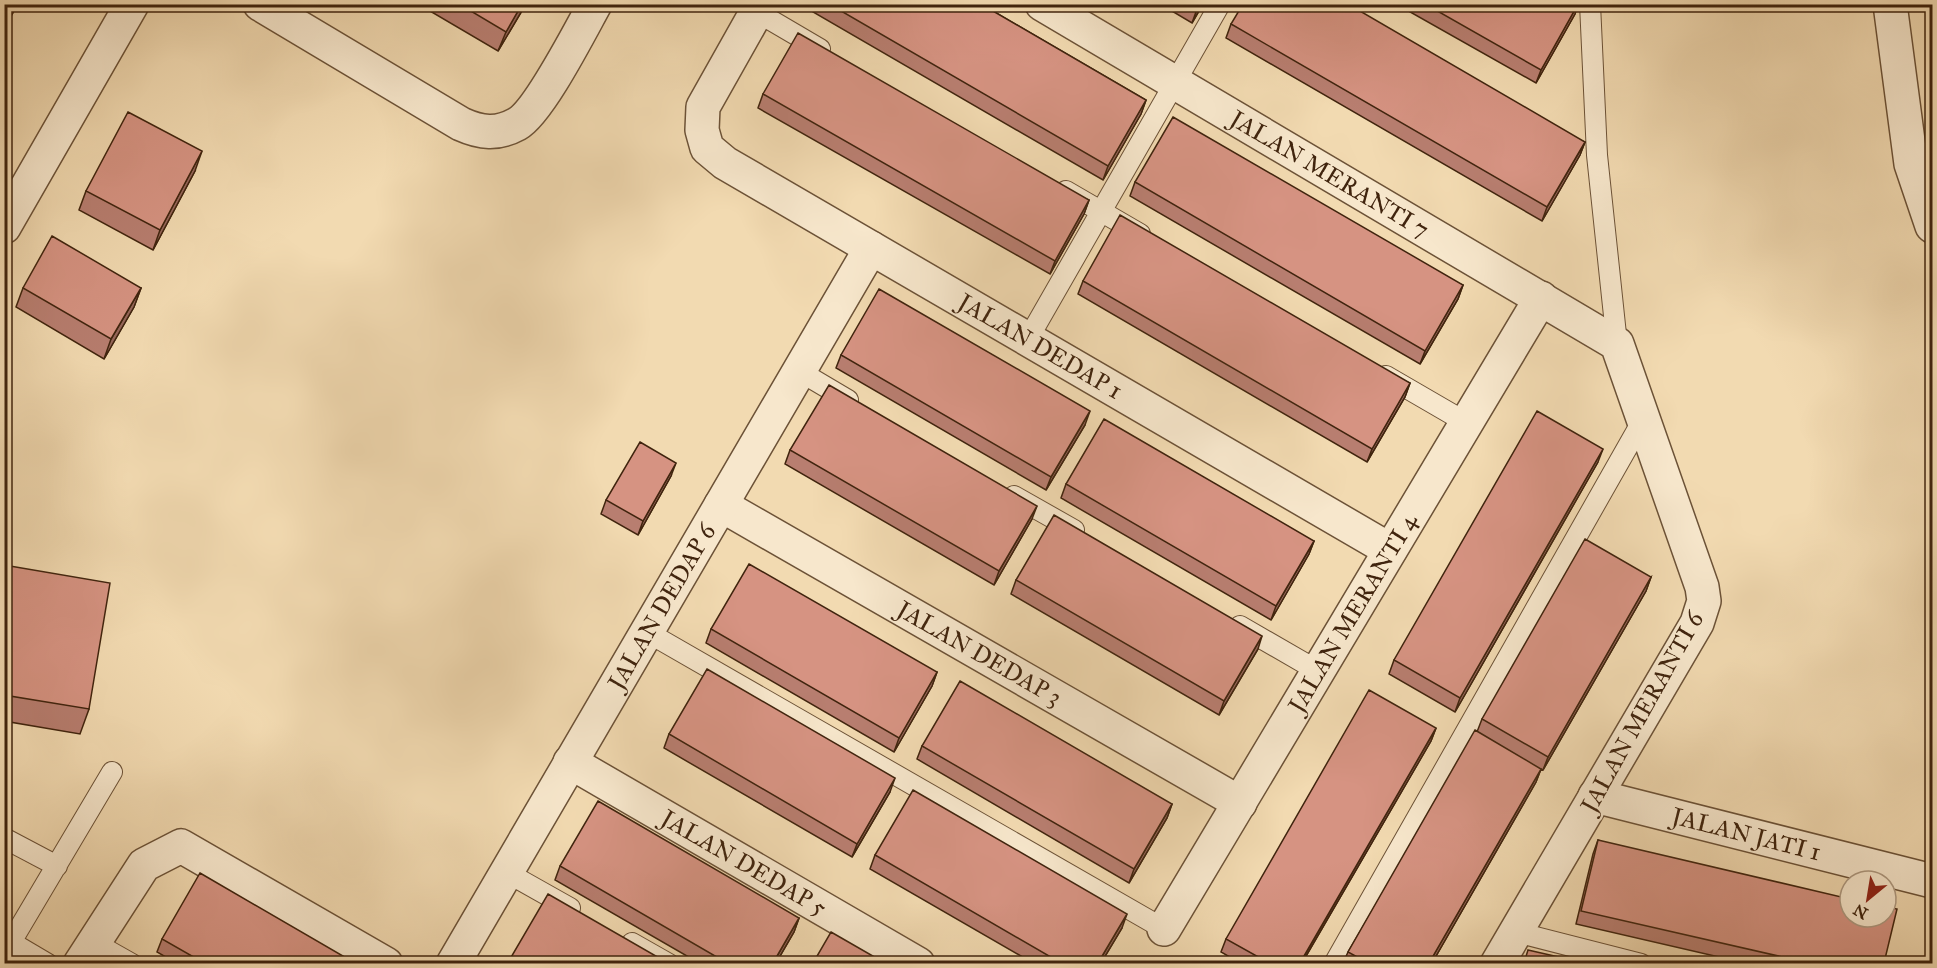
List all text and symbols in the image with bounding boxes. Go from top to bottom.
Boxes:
street label: JALAN MERANTI 7 [1222,102,1434,244]
street label: JALAN DEDAP 1 [950,285,1128,406]
street label: JALAN MERANTI 4 [1280,508,1424,721]
street label: JALAN DEDAP 6 [600,517,722,698]
street label: JALAN DEDAP 3 [889,593,1067,712]
street label: JALAN MERANTI 6 [1573,606,1710,820]
street label: JALAN JATI 1 [1666,800,1824,867]
street label: JALAN DEDAP 5 [653,802,832,923]
north arrow [1838,869,1898,929]
text: N [1850,900,1871,923]

